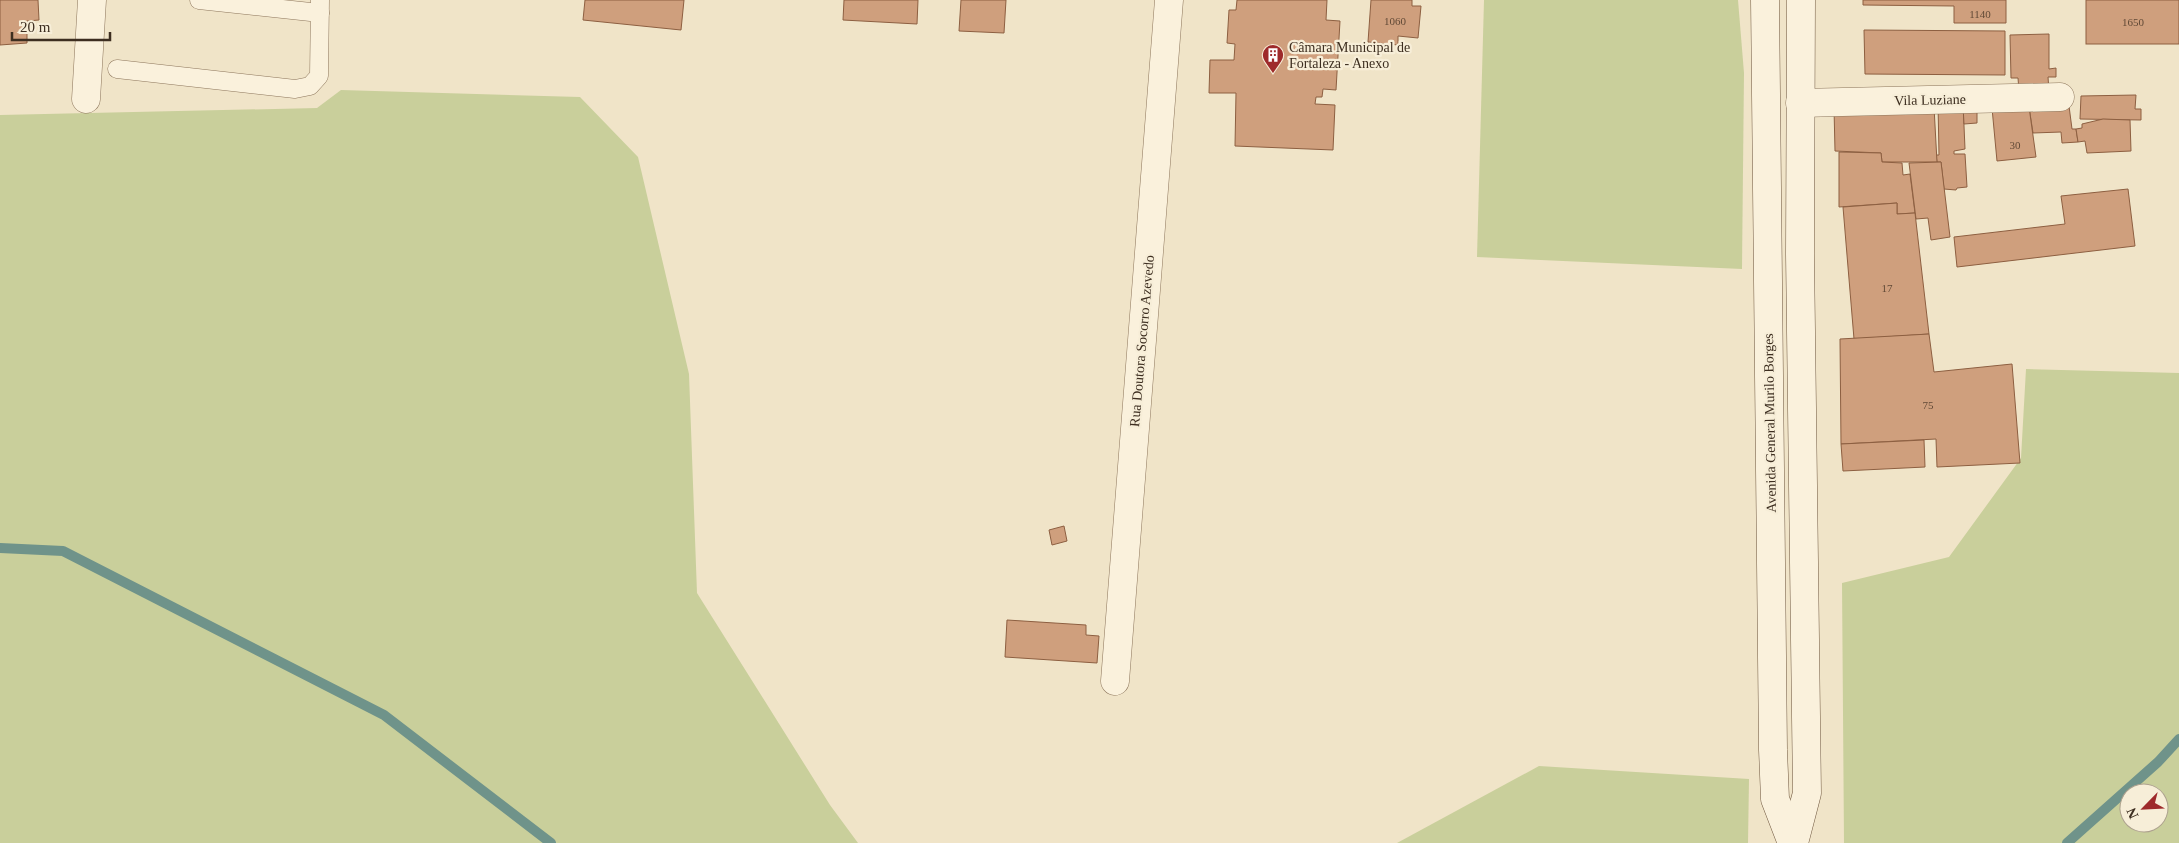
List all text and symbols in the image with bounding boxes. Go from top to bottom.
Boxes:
house number: 1140 [1969,8,1991,20]
scale bar [12,10,110,42]
house number: 1060 [1384,15,1407,27]
house number: 1650 [2122,16,2145,28]
text: 20 m [20,19,51,35]
place label: Câmara Municipal de Fortaleza - Anexo [1289,40,1410,71]
building icon: Câmara Municipal de Fortaleza - Anexo [1261,43,1285,74]
street label: Vila Luziane [1894,92,1966,108]
house number: 30 [2010,139,2021,151]
street label: Rua Doutora Socorro Azevedo [1127,255,1157,427]
house number: 17 [1882,282,1893,294]
street label: Avenida General Murilo Borges [1761,333,1779,513]
house number: 75 [1923,399,1934,411]
north arrow [2119,783,2169,833]
text: N [2124,805,2141,821]

